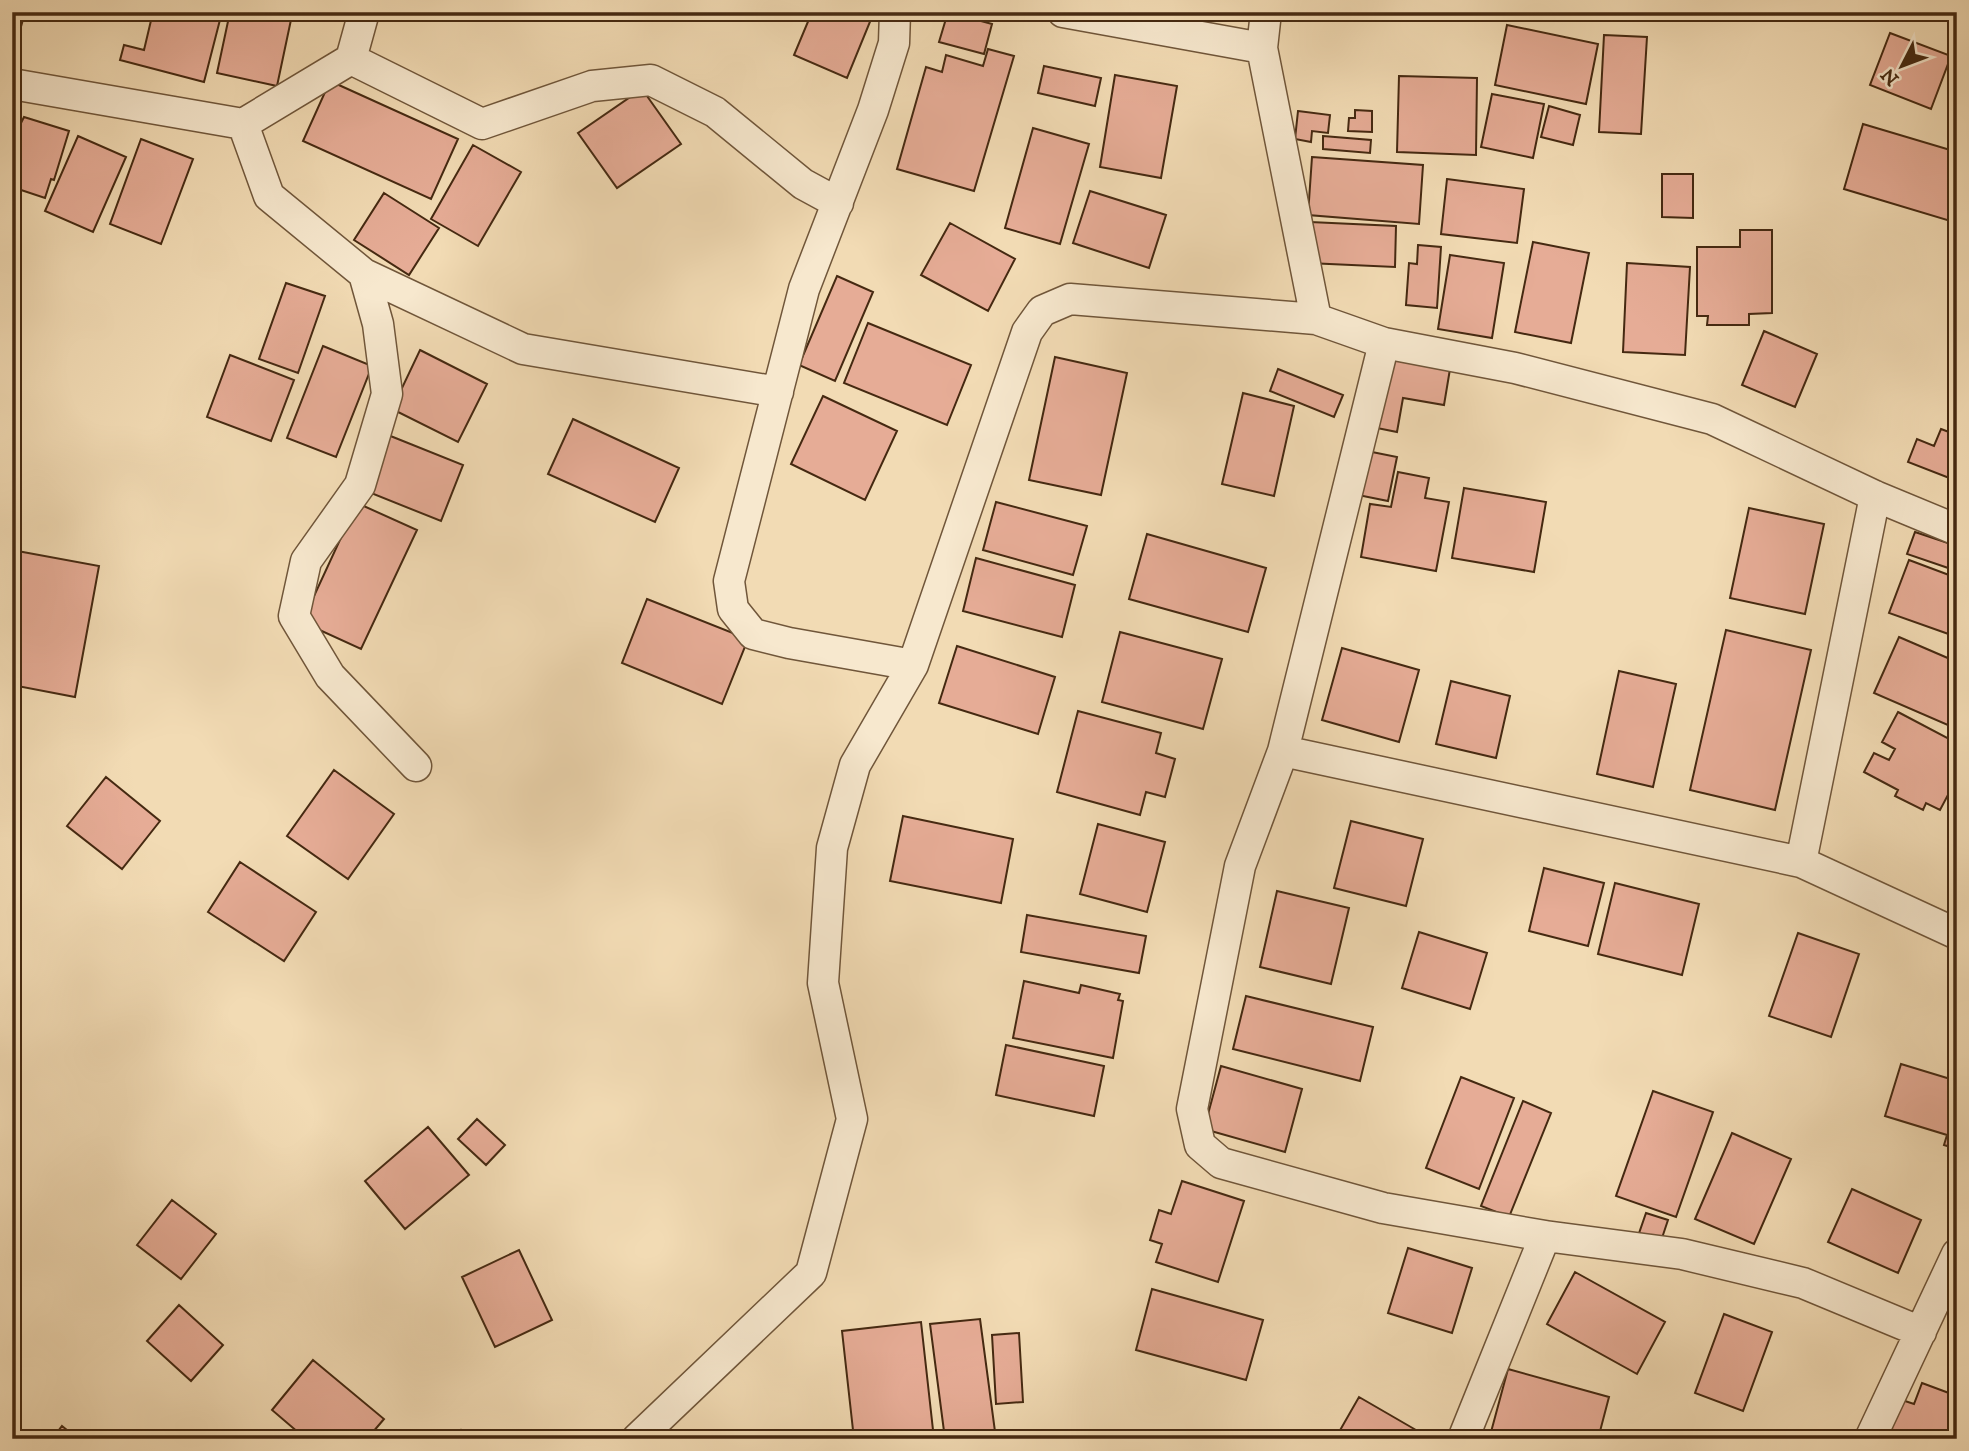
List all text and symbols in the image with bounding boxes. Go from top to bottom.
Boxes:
north arrow [1868,32,1938,102]
text: N [1876,63,1904,90]

